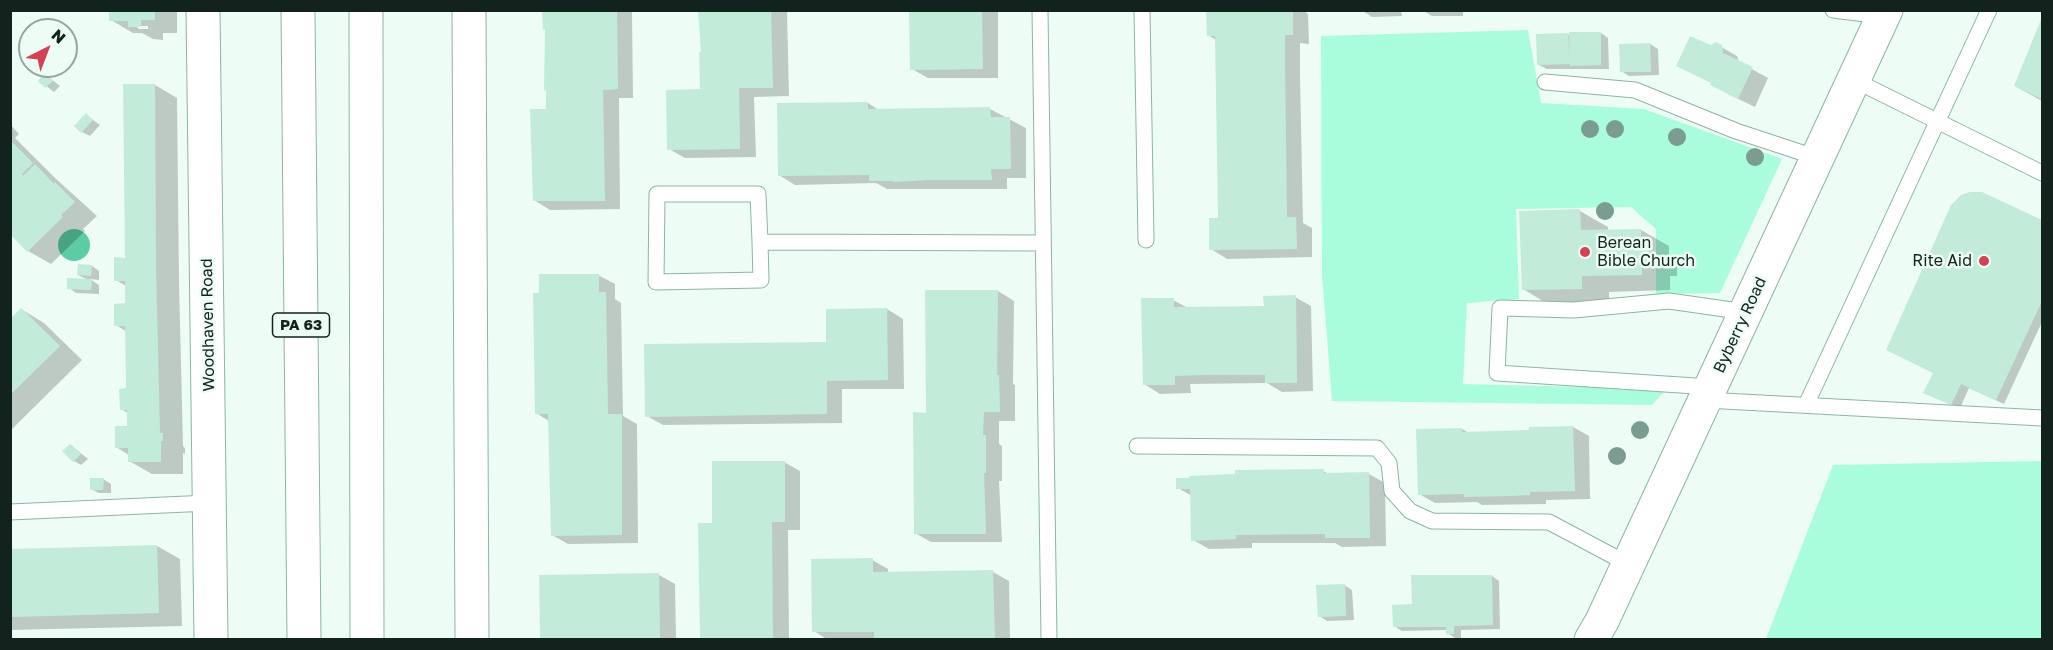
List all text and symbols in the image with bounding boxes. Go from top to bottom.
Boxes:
north arrow [18,18,78,78]
text: N [47,25,70,48]
place label: Berean Bible Church [1597,233,1695,271]
marker: Berean Bible Church [1578,245,1592,259]
place label: Rite Aid [1912,251,1972,271]
marker: Rite Aid [1977,254,1991,268]
street label: Woodhaven Road [197,258,219,392]
street label: Byberry Road [1709,274,1771,376]
road number: PA 63 [272,313,330,337]

